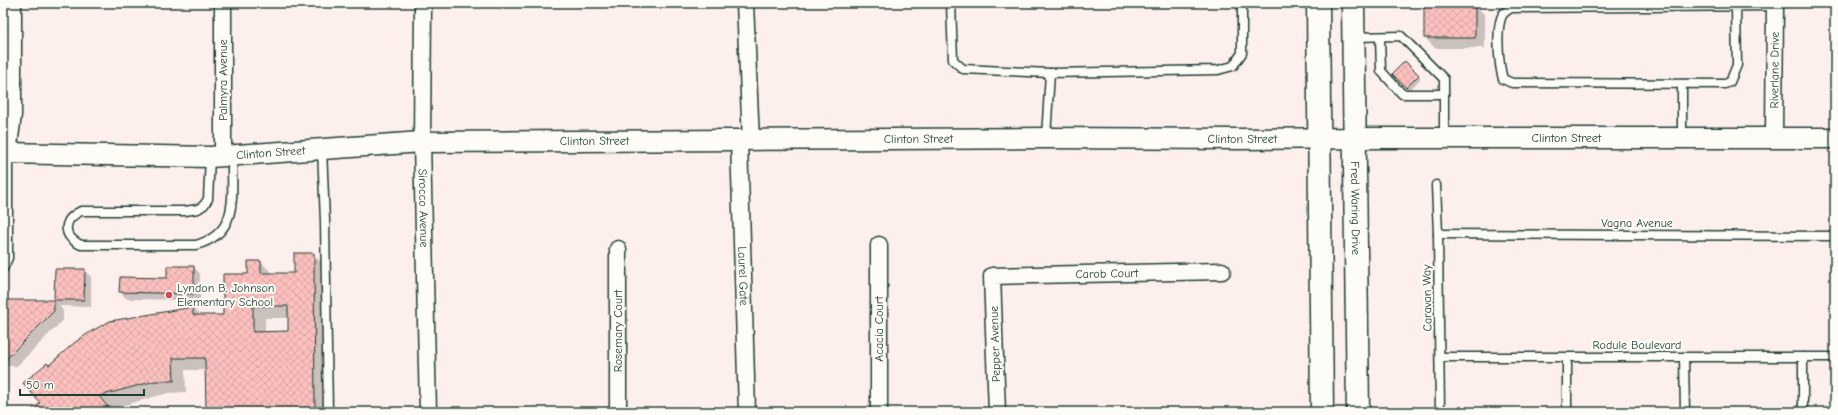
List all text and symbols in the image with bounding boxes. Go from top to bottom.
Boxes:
street label: Riverlane Drive [1767,32,1782,108]
street label: Palmyra Avenue [216,39,230,121]
street label: Clinton Street [1532,131,1602,145]
street label: Clinton Street [884,132,954,146]
street label: Clinton Street [1208,132,1278,146]
street label: Clinton Street [560,134,630,148]
street label: Clinton Street [236,143,307,162]
street label: Fred Waring Drive [1348,161,1363,255]
street label: Sirocco Avenue [416,168,431,248]
street label: Vagna Avenue [1601,216,1673,230]
street label: Laurel Gate [735,246,751,306]
street label: Caravan Way [1419,264,1435,332]
street label: Carob Court [1075,266,1139,281]
place label: Lyndon B. Johnson Elementary School [177,281,274,309]
street label: Rosemary Court [611,289,625,372]
marker: Lyndon B. Johnson Elementary School [164,290,174,300]
street label: Acacia Court [872,296,886,362]
street label: Pepper Avenue [987,306,1003,382]
street label: Rodule Boulevard [1593,338,1681,352]
scale bar [20,371,144,397]
text: 50 m [26,378,54,392]

